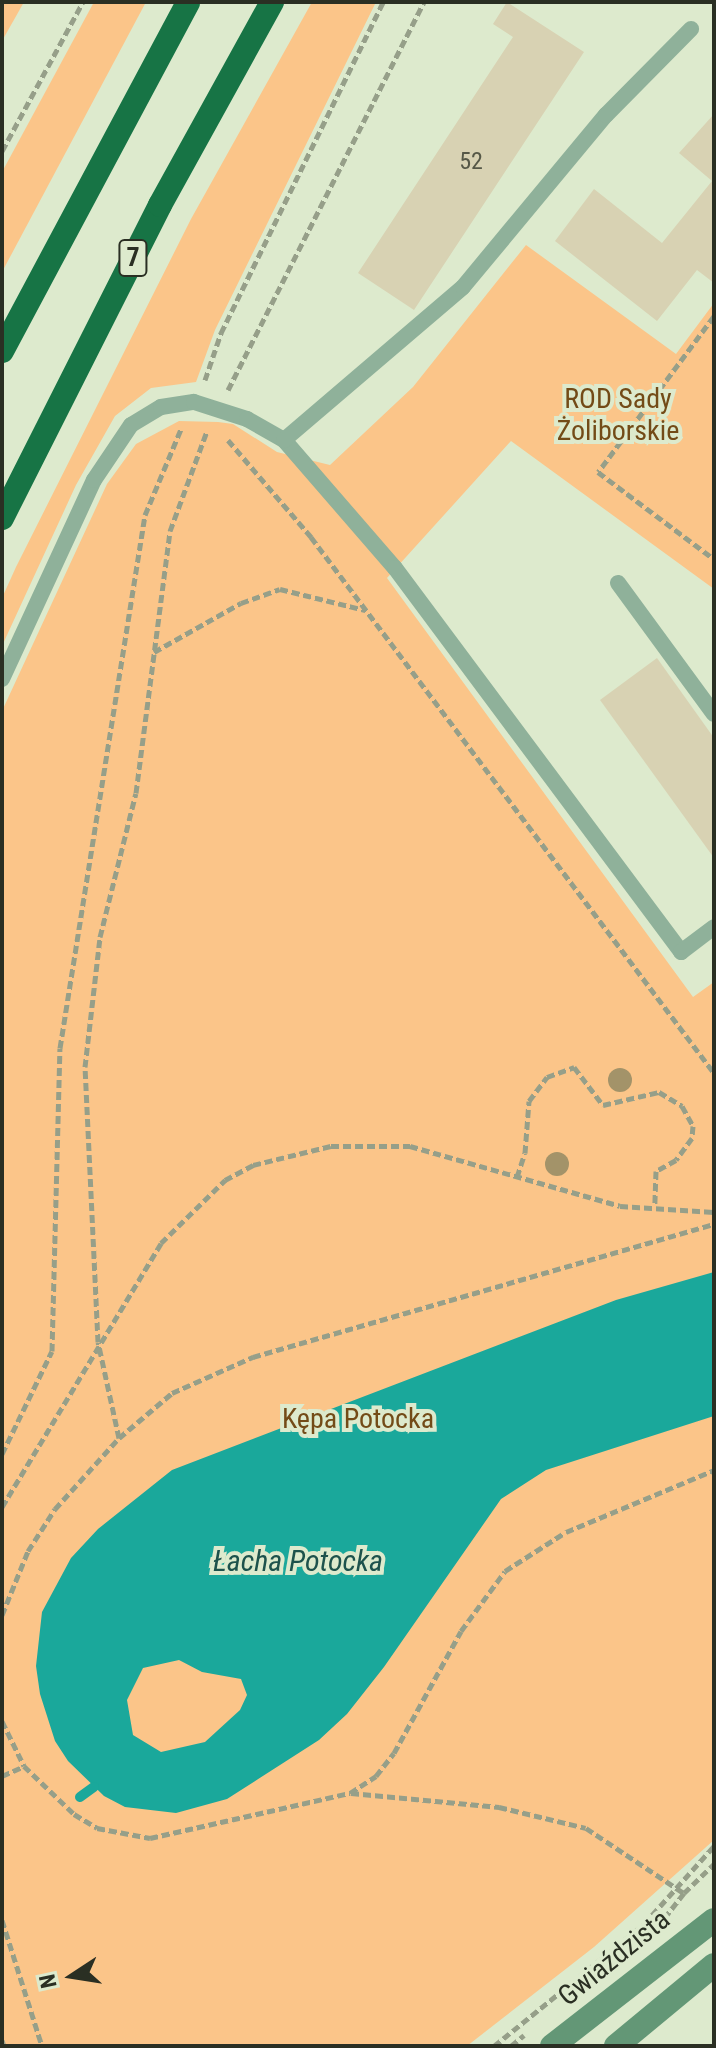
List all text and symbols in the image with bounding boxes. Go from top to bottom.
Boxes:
house number: 52 [459,148,483,176]
road number: 7 [117,236,149,280]
park label: ROD Sady Żoliborskie [557,382,679,448]
park label: Kępa Potocka [282,1402,434,1436]
water label: Łacha Potocka [213,1543,383,1579]
street label: Gwiaździsta [551,1903,677,2013]
north arrow [32,1936,112,2016]
text: N [34,1972,62,1990]

